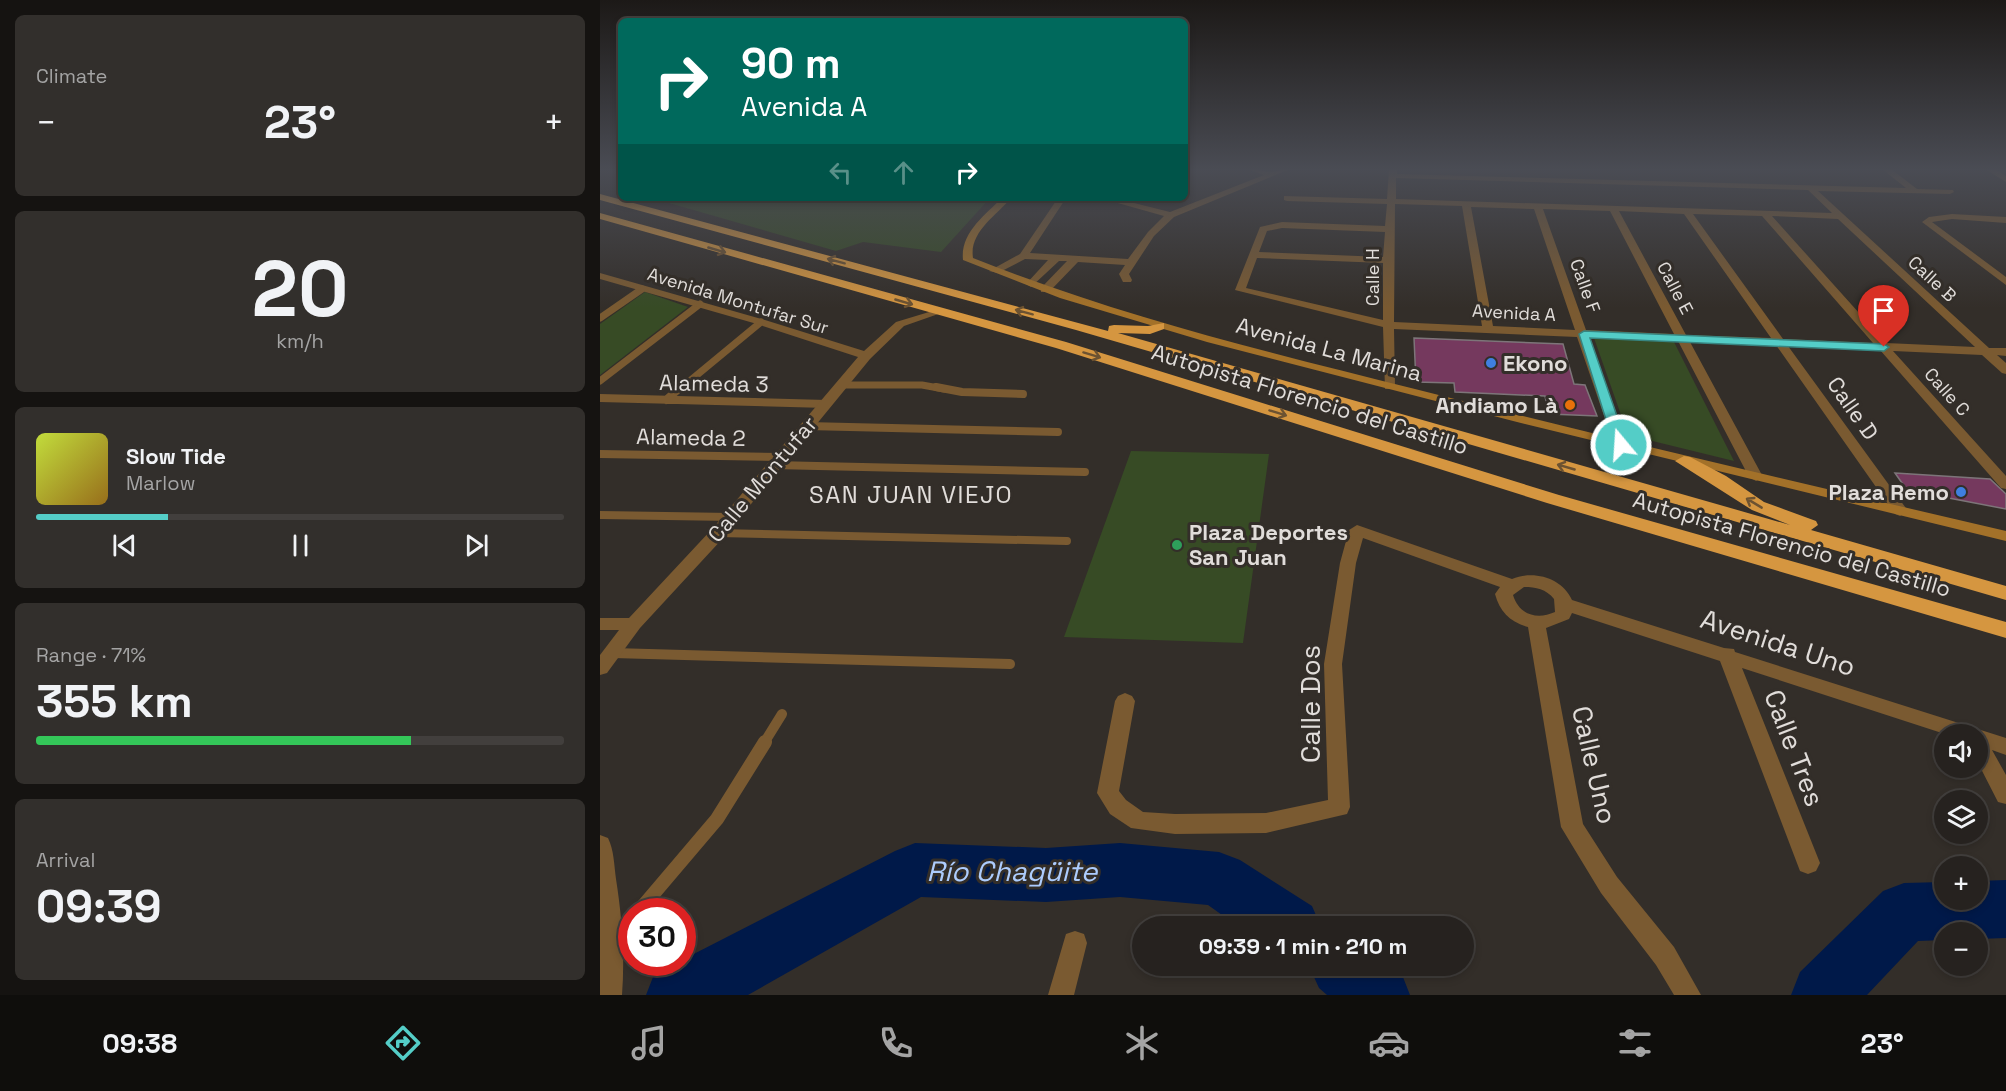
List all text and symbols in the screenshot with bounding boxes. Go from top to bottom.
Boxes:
text: 90 m [741,37,841,90]
icon: right [642,42,720,120]
text: Climate [36,63,107,89]
text: Avenida A [741,89,867,124]
text: 23° [264,94,336,151]
text: − [36,102,56,144]
text: + [544,102,564,144]
icon: left [824,156,857,189]
icon: ahead [887,156,920,189]
icon: right [950,156,983,189]
text: 20 [252,239,348,339]
one-way arrow [707,245,726,256]
street label: Calle H [1361,248,1384,306]
street label: Calle B [1903,250,1961,307]
one-way arrow [827,255,846,267]
street label: Calle F [1565,256,1606,316]
street label: Calle E [1652,258,1699,318]
street label: Avenida Montufar Sur [645,262,832,339]
pin [1858,285,1909,347]
icon: arrive [1867,294,1900,327]
one-way arrow [894,297,913,309]
street label: Avenida A [1471,299,1557,326]
one-way arrow [1015,306,1034,317]
street label: Avenida La Marina [1233,311,1425,387]
text: km/h [276,328,324,354]
street label: Autopista Florencio del Castillo [1149,337,1471,461]
place label: Ekono [1503,349,1567,377]
one-way arrow [1082,350,1101,361]
marker: Ekono [1484,356,1498,370]
street label: Calle C [1920,363,1975,421]
street label: Alameda 3 [659,368,769,398]
street label: Calle D [1821,371,1885,445]
place label: Andiamo Là [1435,391,1558,419]
marker: Andiamo Là [1563,398,1577,412]
one-way arrow [1268,408,1287,419]
street label: Calle Montufar [701,410,823,548]
position arrow [1589,413,1653,477]
street label: Alameda 2 [636,422,746,452]
text: Slow Tide [126,442,226,470]
one-way arrow [1557,461,1576,472]
text: Marlow [126,470,195,496]
place label: Plaza Remo [1829,478,1949,506]
district label: SAN JUAN VIEJO [809,479,1013,510]
street label: Autopista Florencio del Castillo [1630,485,1954,603]
marker: Plaza Remo [1954,485,1968,499]
one-way arrow [1746,496,1763,508]
place label: Plaza Deportes San Juan [1189,518,1348,571]
icon: previous [108,529,141,562]
icon: pause [284,529,317,562]
icon: next [460,529,493,562]
marker: Plaza Deportes San Juan [1170,538,1184,552]
street label: Avenida Uno [1696,601,1860,684]
text: Range · 71% [36,642,146,668]
street label: Calle Dos [1293,645,1328,763]
text: 355 km [36,673,193,730]
street label: Calle Tres [1756,685,1833,811]
street label: Calle Uno [1564,702,1625,827]
map controls [1934,724,1988,976]
button: sound [1934,724,1988,778]
button: layers [1934,790,1988,844]
text: Arrival [36,847,95,873]
water label: Río Chagüite [927,853,1099,889]
button: + [1934,856,1988,910]
text: 09:39 [36,878,162,935]
speed limit sign: 30 [618,898,696,976]
button: − [1934,922,1988,976]
text: 09:39 · 1 min · 210 m [1199,932,1407,960]
icon: directions [382,1022,424,1064]
icon: music [628,1022,670,1064]
icon: phone [875,1022,917,1064]
icon: climate [1121,1022,1163,1064]
icon: car [1368,1022,1410,1064]
icon: filters [1614,1022,1656,1064]
text: 09:38 [102,1026,177,1061]
text: 23° [1861,1026,1904,1061]

